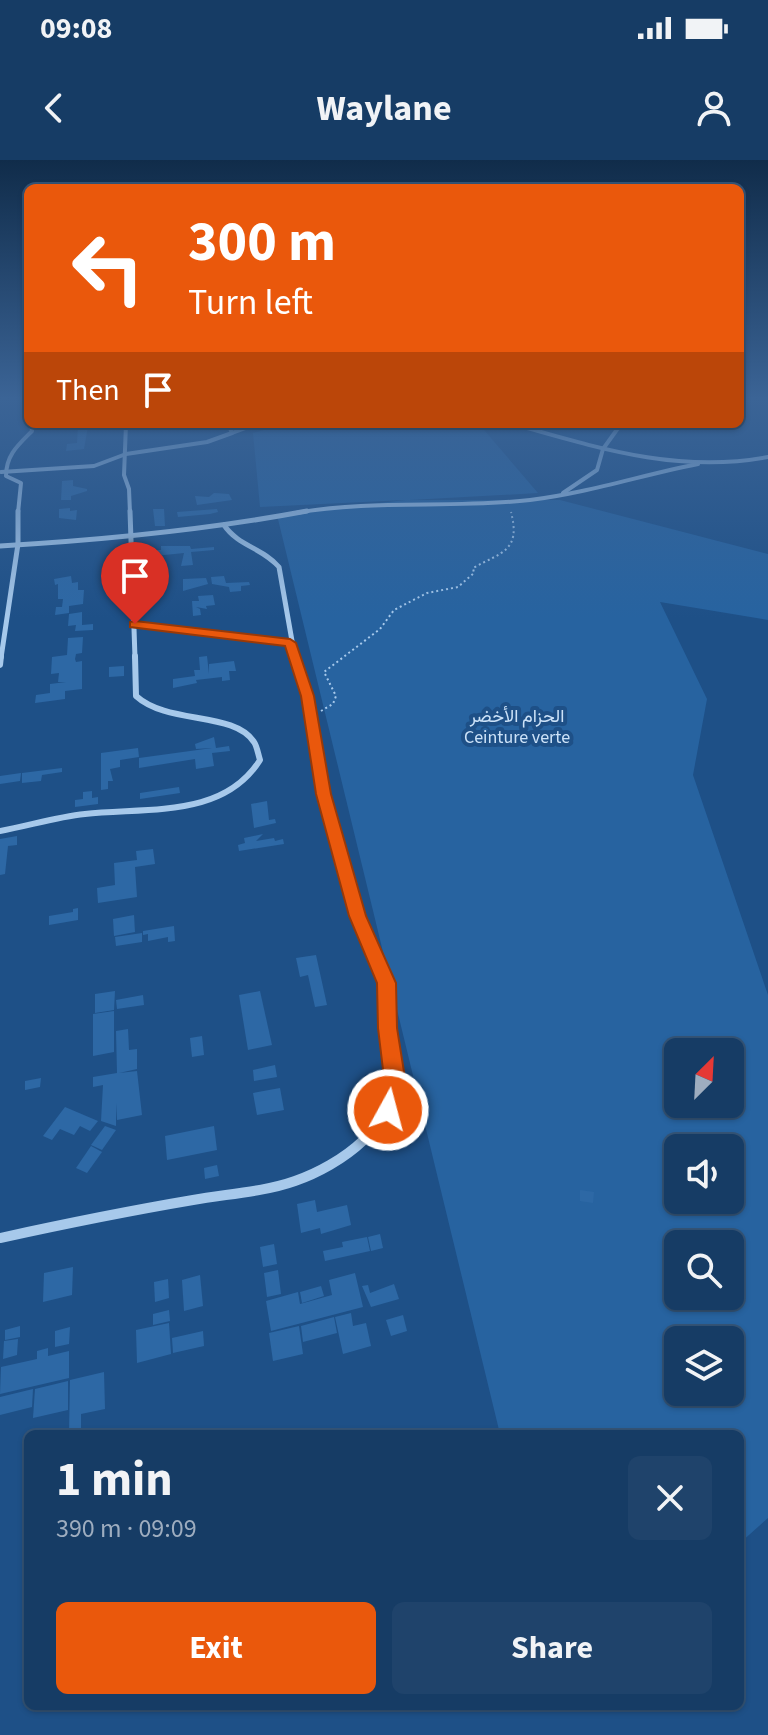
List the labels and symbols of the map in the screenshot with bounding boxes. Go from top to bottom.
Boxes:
pin [101,542,169,624]
park label: الحزام الأخضر Ceinture verte [464,704,570,750]
north arrow [664,1038,744,1118]
position arrow [346,1068,430,1152]

